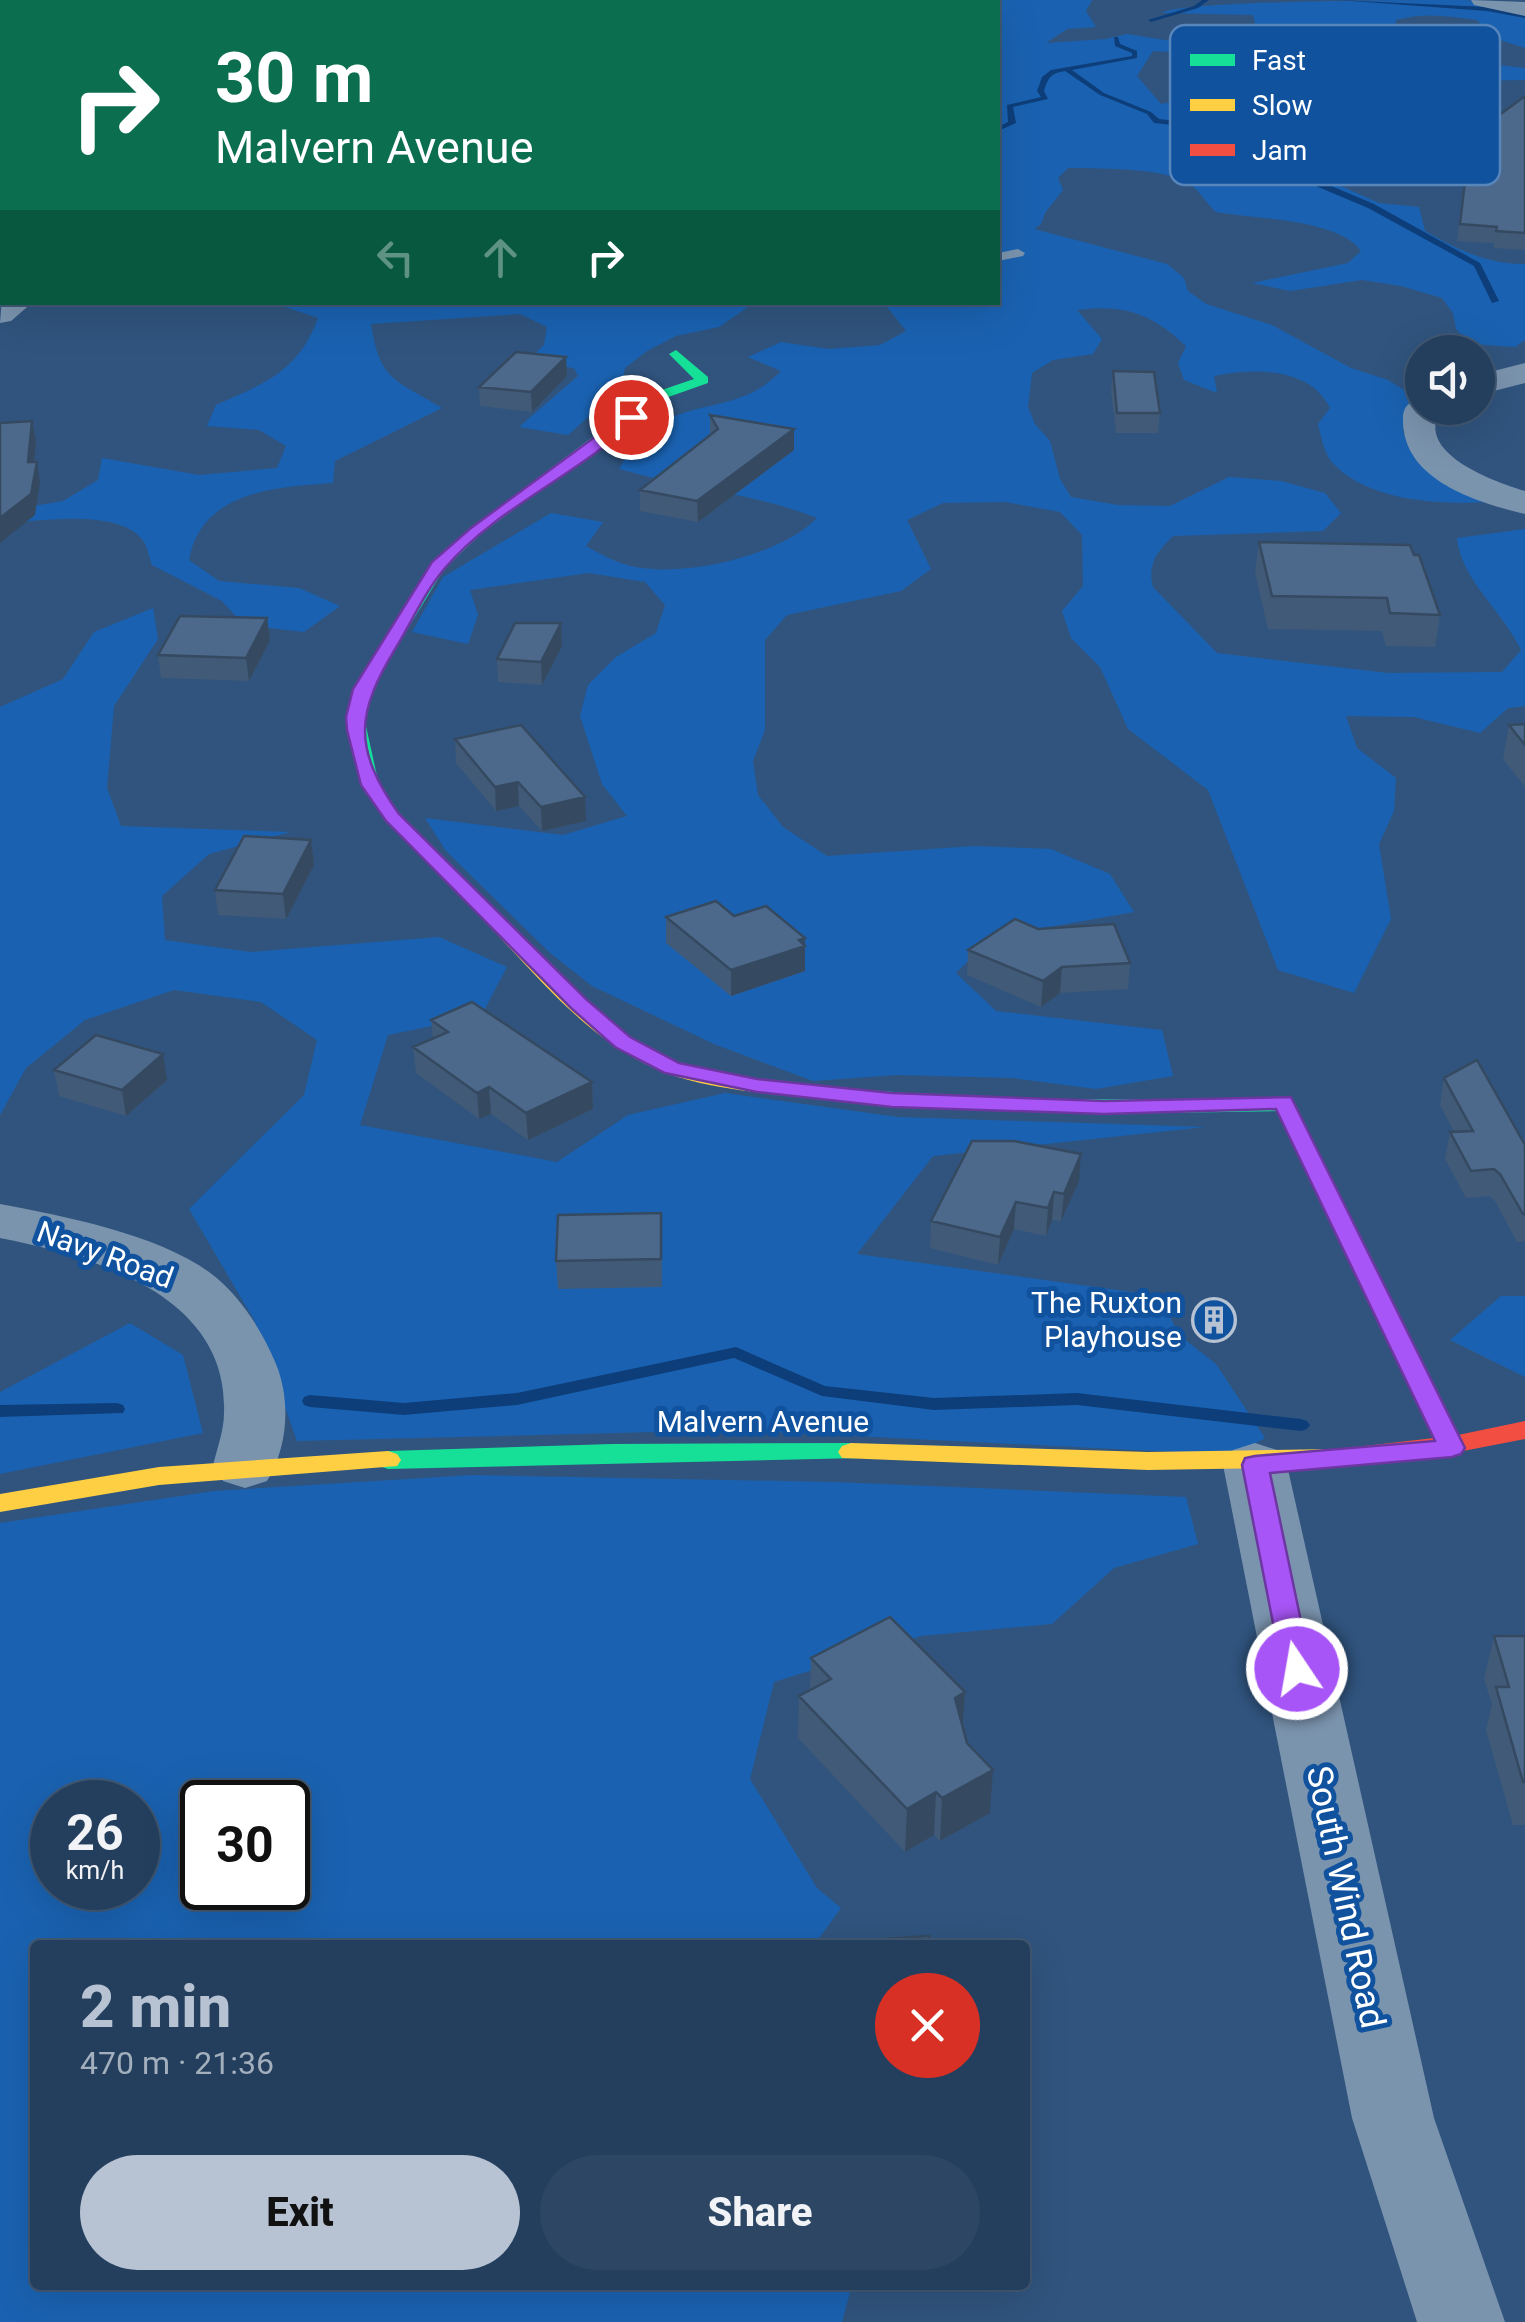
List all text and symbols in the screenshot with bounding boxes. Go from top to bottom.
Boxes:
legend [1170,25,1500,185]
text: 30 m [215,37,373,119]
icon: right [50,40,180,170]
text: Fast [1252,44,1306,77]
text: Slow [1252,89,1312,122]
text: Malvern Avenue [215,121,534,174]
text: Jam [1252,134,1307,167]
icon: left [368,230,423,285]
icon: ahead [473,230,528,285]
icon: right [578,230,633,285]
map controls [1405,335,1495,425]
button: sound [1405,335,1495,425]
pin [589,375,674,460]
icon: arrive [604,390,659,445]
street label: Navy Road [32,1214,178,1295]
place label: The Ruxton Playhouse [1031,1285,1182,1354]
building icon: The Ruxton Playhouse [1191,1297,1237,1343]
street label: Malvern Avenue [657,1404,869,1439]
position arrow [1245,1617,1349,1721]
street label: South Wind Road [1298,1762,1393,2032]
speed limit sign: 30 [180,1780,310,1910]
text: 26 [66,1804,124,1862]
text: km/h [66,1856,124,1885]
text: 2 min [80,1971,231,2042]
button: close [875,1973,980,2078]
text: 470 m · 21:36 [80,2044,274,2082]
button: Exit [80,2155,520,2270]
button: Share [540,2155,980,2270]

